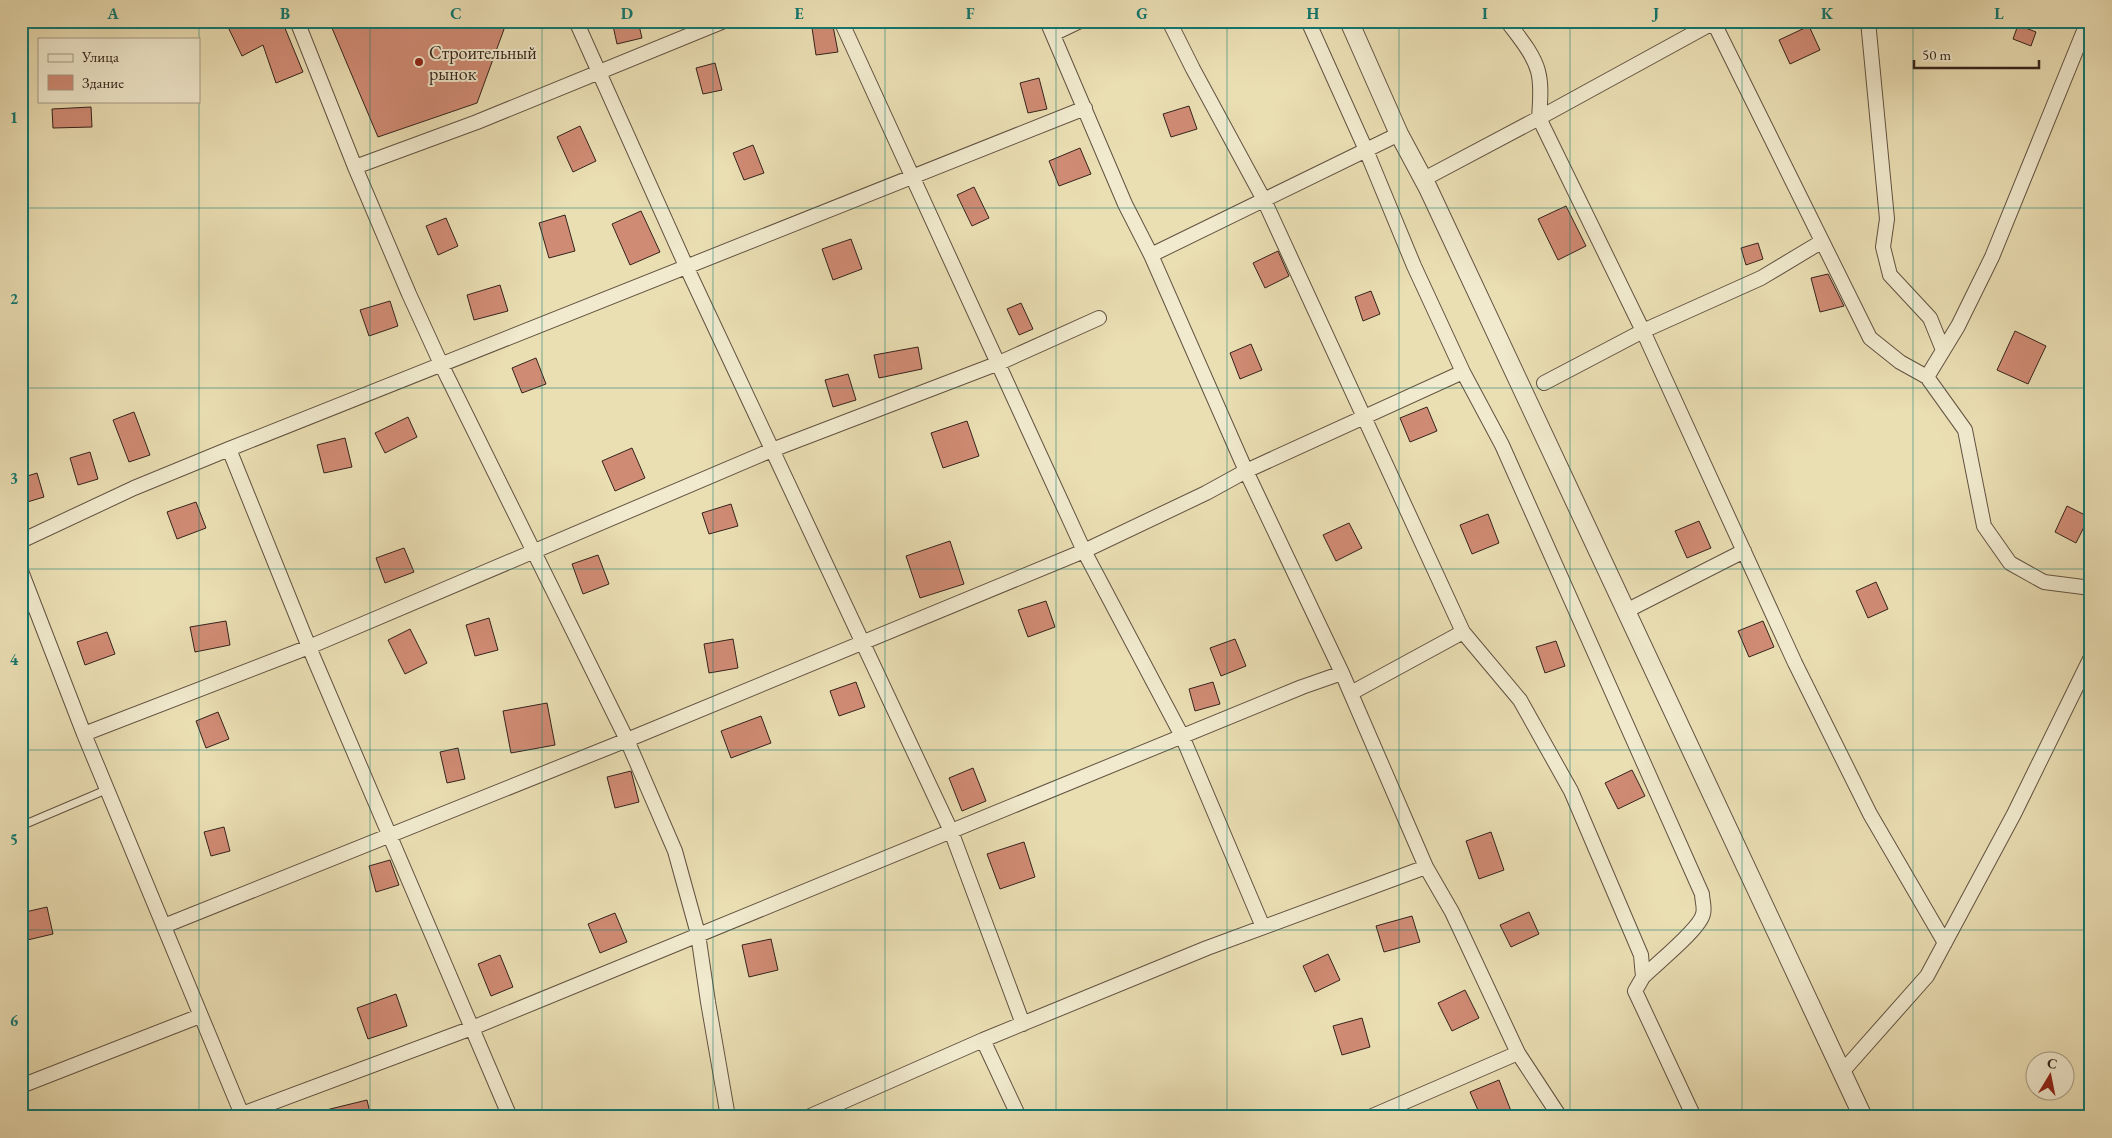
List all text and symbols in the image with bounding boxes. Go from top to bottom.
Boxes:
text: A [106,3,119,24]
text: B [280,3,290,24]
text: C [450,3,462,24]
text: D [621,3,633,24]
text: E [794,3,804,24]
text: F [966,3,975,24]
text: G [1136,3,1148,24]
text: H [1307,3,1320,24]
text: I [1482,3,1488,24]
text: J [1651,3,1659,24]
text: K [1821,3,1834,24]
text: L [1994,3,2004,24]
legend [38,38,200,102]
scale bar [1914,38,2040,70]
place label: Строительный рынок [429,41,537,85]
text: 50 m [1922,45,1951,64]
text: Улица [81,47,119,66]
marker: Строительный рынок [413,56,425,68]
text: Здание [82,73,124,92]
text: 1 [10,107,18,128]
text: 2 [10,288,19,309]
text: 3 [10,468,18,489]
text: 4 [10,649,19,670]
text: 5 [10,829,18,850]
text: 6 [10,1010,19,1031]
north arrow [2024,1050,2074,1100]
text: С [2046,1053,2059,1073]

